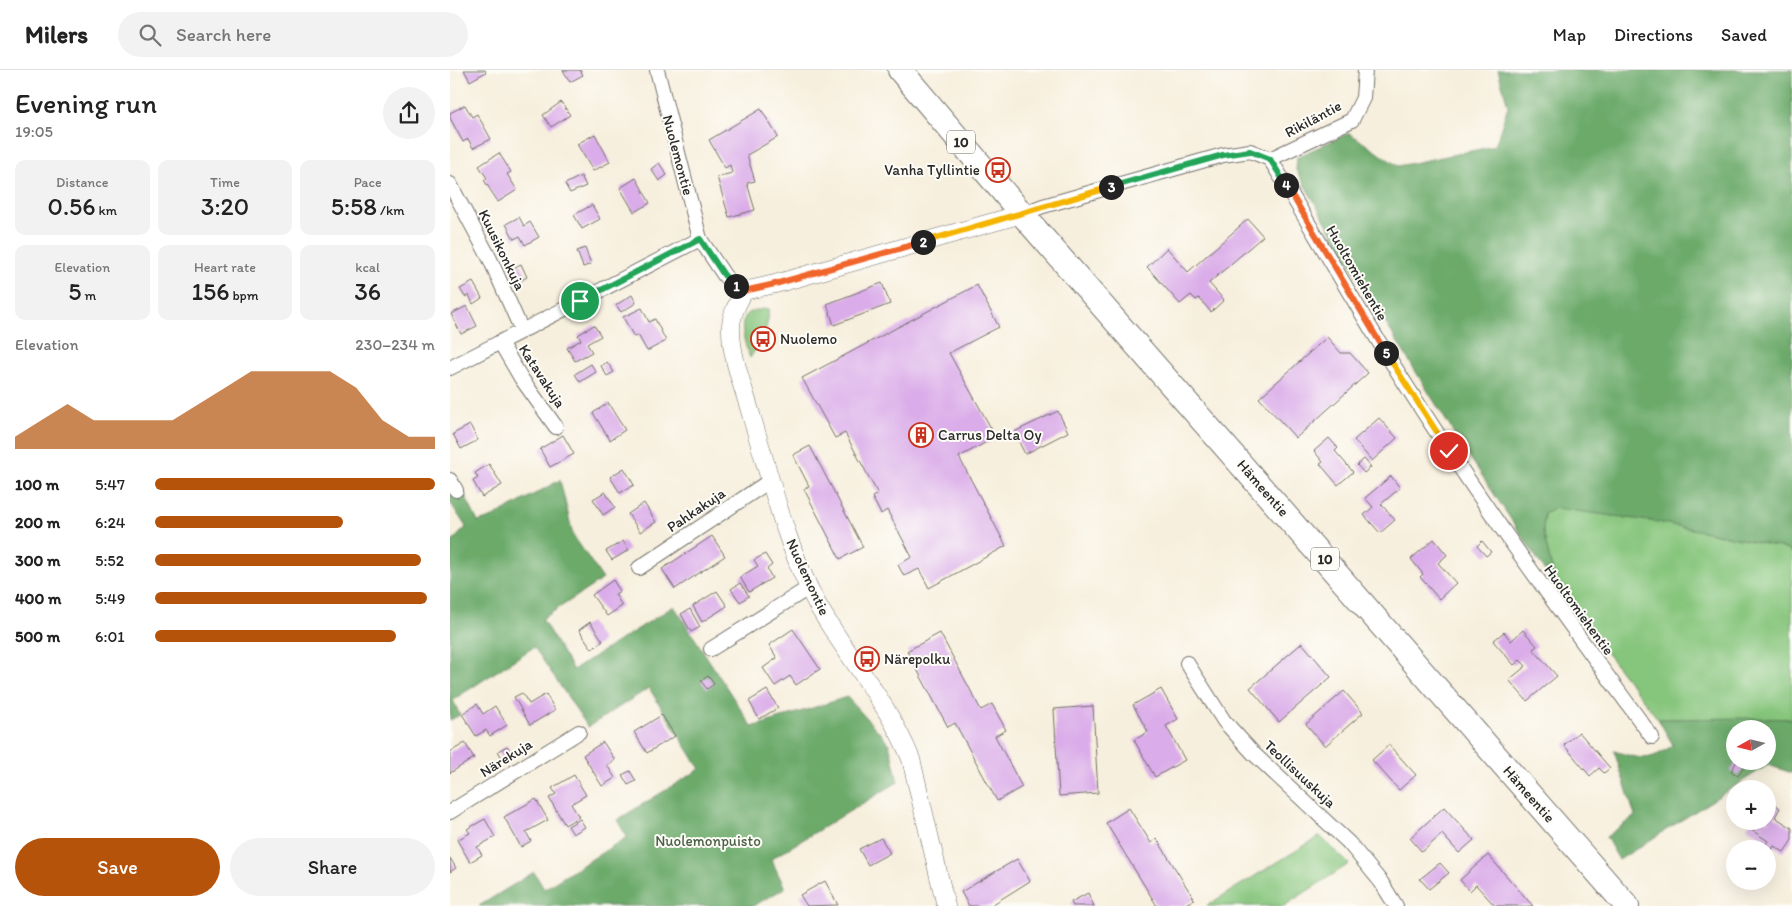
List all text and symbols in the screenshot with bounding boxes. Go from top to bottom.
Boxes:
search box [118,12,468,57]
text: Milers [25,20,88,49]
icon: search [136,21,164,49]
text: Search here [176,23,271,46]
text: Map [1553,24,1586,46]
text: Directions [1614,24,1693,46]
text: Saved [1721,24,1767,46]
text: Evening run [15,86,157,120]
button: share [383,87,435,139]
street label: Rikiläntie [1282,97,1344,141]
street label: Nuolemontie [659,113,697,197]
text: 19:05 [15,122,53,141]
road number: 10 [947,131,975,154]
bus stop icon: Vanha Tyllintie [985,157,1011,183]
place label: Vanha Tyllintie [884,161,980,179]
pin: 4 [1274,172,1298,198]
text: Distance [56,174,109,191]
text: Time [210,174,240,191]
text: Pace [354,174,382,191]
pin: 3 [1098,174,1124,200]
text: 4 [1282,177,1291,194]
text: 3 [1108,179,1115,196]
text: 0.56 [48,191,95,221]
text: 3:20 [201,191,249,221]
text: 5:58 [331,191,377,221]
text: km [95,202,117,219]
text: /km [377,202,404,219]
street label: Kuusikonkuja [475,207,529,294]
street label: Huoltomiehentie [1322,222,1392,324]
pin: 2 [910,230,936,254]
text: 2 [920,234,927,251]
text: Elevation [55,259,110,276]
text: Heart rate [194,259,256,276]
text: kcal [355,259,380,276]
pin: 1 [724,274,748,298]
text: 5 [68,276,81,306]
text: 156 [191,276,229,306]
text: 36 [354,276,381,306]
text: 1 [733,278,740,295]
pin [559,280,601,322]
text: m [81,287,96,304]
text: bpm [229,287,259,304]
icon: arrive [566,287,594,315]
bus stop icon: Nuolemo [750,326,776,352]
place label: Nuolemo [780,330,837,348]
text: Elevation [15,335,79,354]
text: 230–234 m [355,335,435,354]
pin: 5 [1374,340,1398,366]
street label: Katavakuja [515,341,570,412]
text: 5 [1383,345,1390,362]
building icon: Carrus Delta Oy [908,422,934,448]
place label: Carrus Delta Oy [938,426,1042,444]
pin [1428,430,1470,472]
icon: check [1435,437,1463,465]
street label: Hämeentie [1233,456,1293,520]
text: 100 m [15,475,59,494]
text: 5:47 [95,475,125,494]
street label: Pahkakuja [663,484,729,536]
text: 200 m [15,513,60,532]
text: 6:24 [95,513,125,532]
street label: Nuolemontie [782,536,834,618]
road number: 10 [1311,548,1339,570]
text: 300 m [15,551,61,570]
text: 5:52 [95,551,124,570]
street label: Huoltomiehentie [1540,561,1618,659]
text: 400 m [15,589,61,608]
text: 5:49 [95,589,125,608]
text: 500 m [15,627,60,646]
text: 6:01 [95,627,125,646]
bus stop icon: Närepolku [854,646,880,672]
place label: Närepolku [884,650,951,668]
north arrow [1726,720,1776,770]
map controls [1726,720,1776,890]
street label: Närekuja [476,735,536,781]
street label: Teollisuuskuja [1260,736,1340,812]
street label: Hämeentie [1499,762,1559,826]
button: + [1726,780,1776,830]
park label: Nuolemonpuisto [655,832,761,850]
button: Save [15,838,220,896]
button: Share [230,838,435,896]
button: − [1726,840,1776,890]

